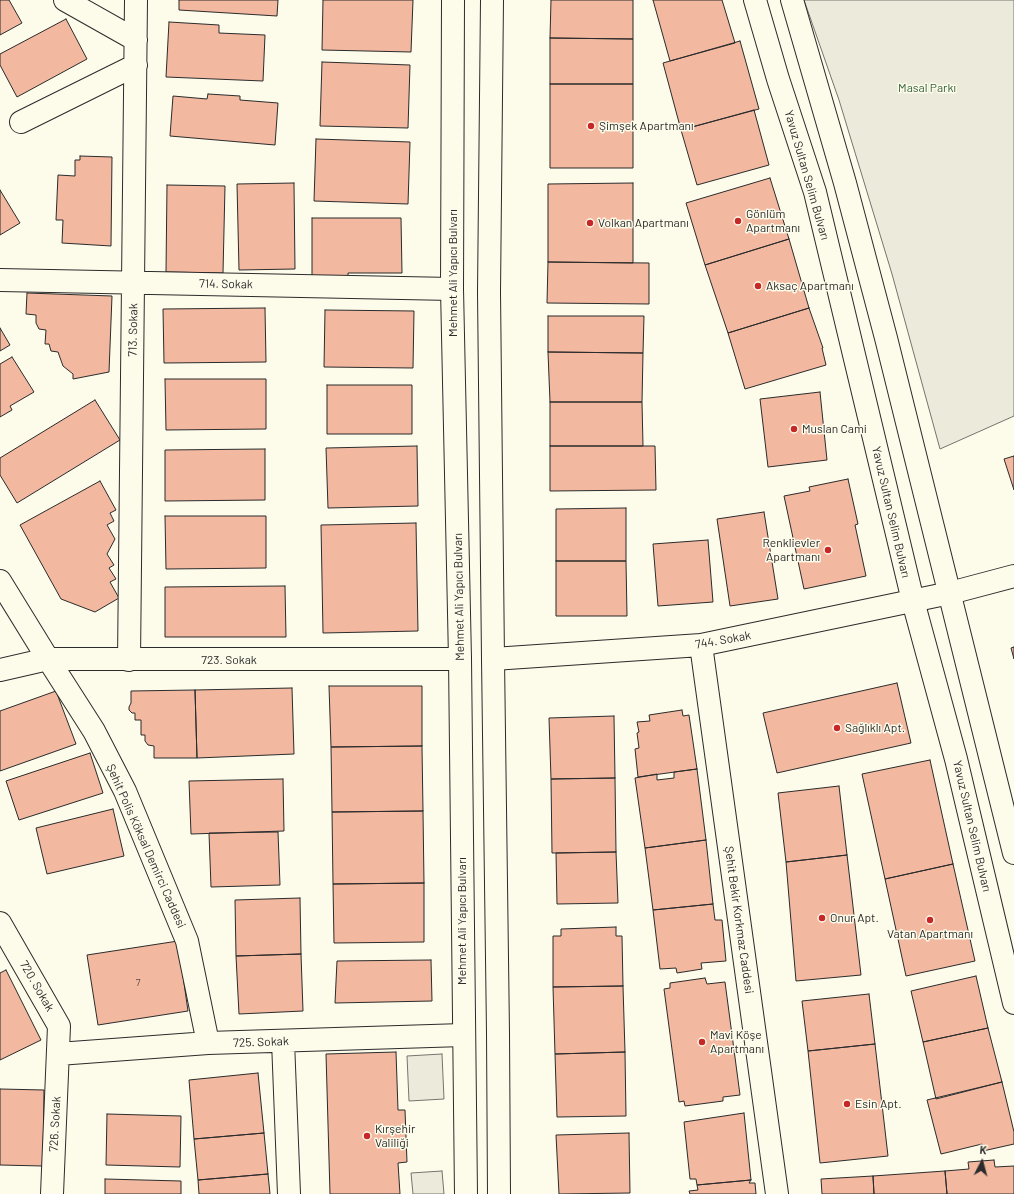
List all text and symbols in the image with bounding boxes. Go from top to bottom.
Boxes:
park label: Masal Parkı [898,81,956,95]
street label: Yavuz Sultan Selim Bulvarı [782,108,832,242]
place label: Şimşek Apartmanı [599,119,694,133]
marker: Şimşek Apartmanı [586,121,596,131]
place label: Gönlüm Apartmanı [746,207,800,235]
street label: Mehmet Ali Yapıcı Bulvarı [446,209,460,337]
place label: Volkan Apartmanı [598,216,689,230]
marker: Gönlüm Apartmanı [733,216,743,226]
marker: Volkan Apartmanı [585,218,595,228]
street label: 714. Sokak [199,276,253,292]
place label: Aksaç Apartmanı [766,279,854,293]
marker: Aksaç Apartmanı [753,281,763,291]
street label: 713. Sokak [125,303,141,357]
place label: Muslan Cami [802,422,867,436]
marker: Muslan Cami [789,424,799,434]
street label: Yavuz Sultan Selim Bulvarı [869,445,913,579]
street label: Mehmet Ali Yapıcı Bulvarı [451,533,467,661]
place label: Renklievler Apartmanı [763,536,820,564]
marker: Renklievler Apartmanı [823,545,833,555]
street label: 744. Sokak [694,628,752,652]
street label: 723. Sokak [201,653,257,667]
place label: Sağlıklı Apt. [845,721,905,735]
marker: Sağlıklı Apt. [832,723,842,733]
street label: Yavuz Sultan Selim Bulvarı [950,759,994,893]
street label: Şehit Polis Köksal Demirci Caddesi [103,762,189,930]
street label: Şehit Bekir Korkmaz Caddesi [722,845,756,995]
street label: Mehmet Ali Yapıcı Bulvarı [455,857,469,985]
place label: Onur Apt. [830,911,879,925]
marker: Onur Apt. [817,913,827,923]
marker: Vatan Apartmanı [925,915,935,925]
place label: Vatan Apartmanı [887,927,973,941]
street label: 720. Sokak [17,958,57,1014]
house number: 7 [136,977,140,989]
place label: Mavi Köşe Apartmanı [710,1028,764,1056]
street label: 725. Sokak [233,1034,289,1050]
marker: Mavi Köşe Apartmanı [697,1037,707,1047]
street label: 726. Sokak [46,1096,64,1152]
place label: Esin Apt. [855,1097,902,1111]
marker: Esin Apt. [842,1099,852,1109]
place label: Kırşehir Valiliği [375,1122,415,1150]
marker: Kırşehir Valiliği [362,1131,372,1141]
north arrow [962,1142,1002,1182]
text: K [979,1143,987,1156]

